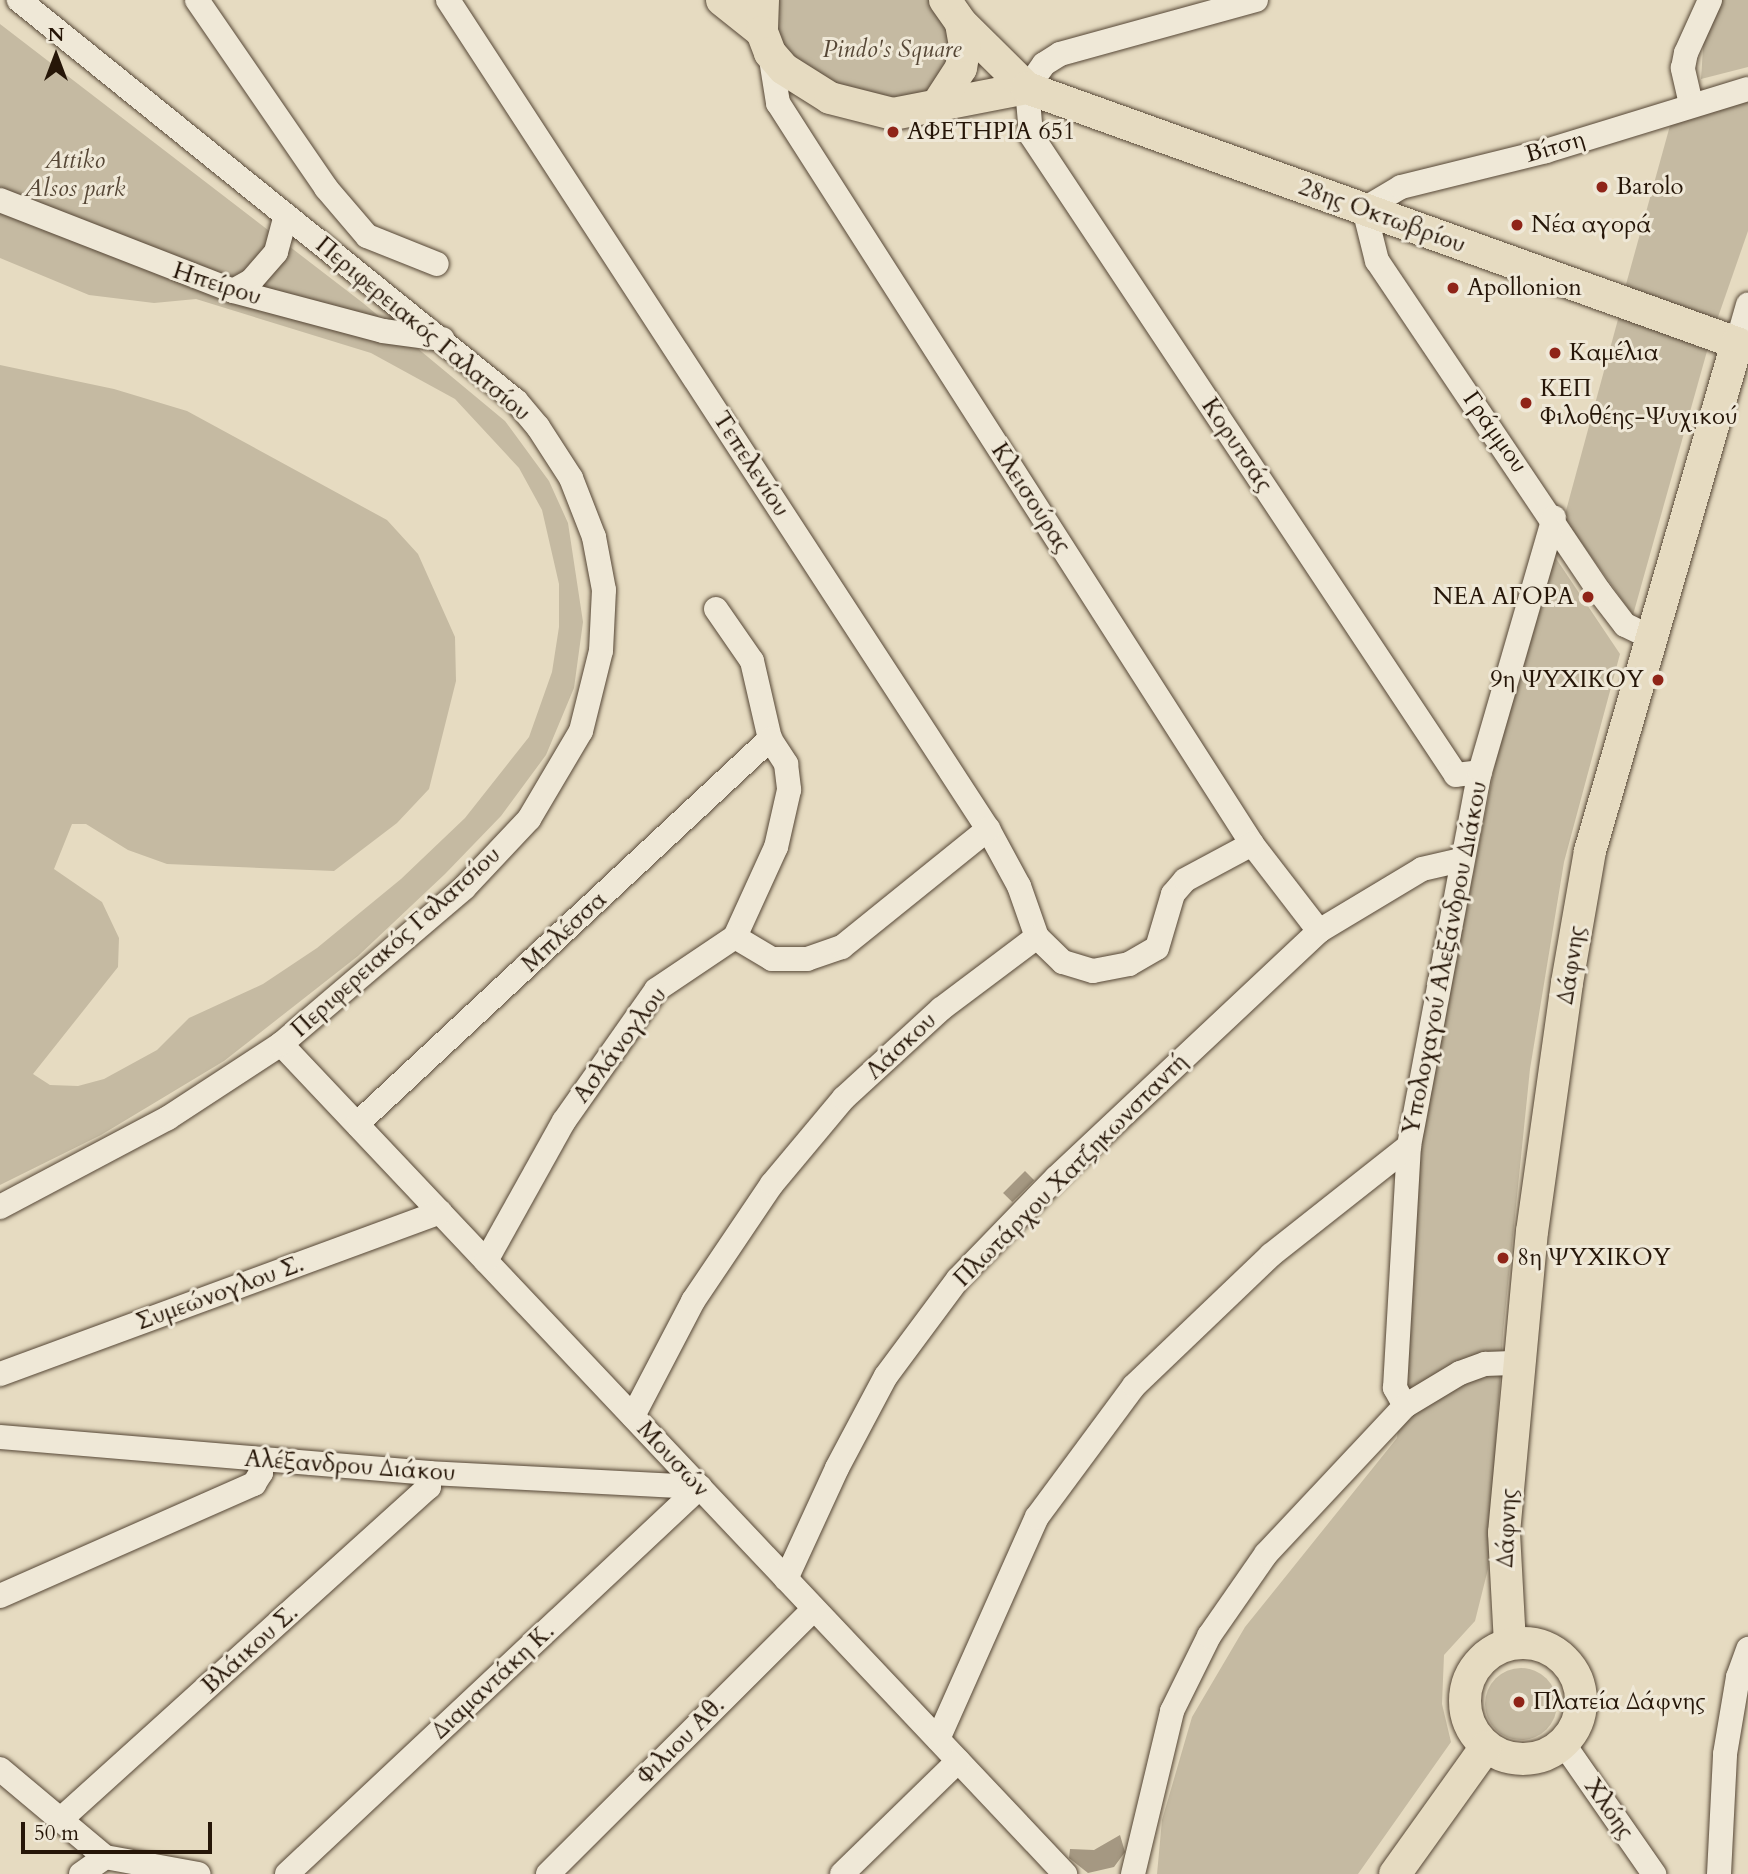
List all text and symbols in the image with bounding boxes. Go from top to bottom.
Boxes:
north arrow [21,21,91,91]
text: N [48,22,64,48]
park label: Pindo's Square [823,36,961,64]
place label: ΑΦΕΤΗΡΙΑ 651 [907,118,1075,146]
marker: ΑΦΕΤΗΡΙΑ 651 [885,124,901,140]
street label: Βίτση [1522,125,1588,169]
park label: Attiko Alsos park [25,147,125,203]
street label: 28ης Οκτωβρίου [1295,172,1469,260]
place label: Barolo [1616,173,1683,201]
marker: Barolo [1594,179,1610,195]
place label: Νέα αγορά [1531,211,1652,239]
marker: Νέα αγορά [1509,217,1525,233]
street label: Περιφερειακός Γαλατσίου [310,231,536,427]
street label: Ηπείρου [169,256,265,312]
place label: Apollonion [1467,274,1582,302]
marker: Apollonion [1445,280,1461,296]
place label: Καμέλια [1569,339,1659,367]
marker: Καμέλια [1547,345,1563,361]
place label: ΚΕΠ Φιλοθέης-Ψυχικού [1540,375,1738,431]
street label: Γράμμου [1456,386,1534,478]
street label: Κορυτσάς [1195,393,1279,497]
marker: ΚΕΠ Φιλοθέης-Ψυχικού [1518,395,1534,411]
street label: Τεπελενίου [706,406,796,522]
street label: Κλεισούρας [985,438,1077,558]
place label: ΝΕΑ ΑΓΟΡΑ [1433,583,1574,611]
marker: ΝΕΑ ΑΓΟΡΑ [1580,589,1596,605]
place label: 9η ΨΥΧΙΚΟΥ [1490,666,1644,694]
marker: 9η ΨΥΧΙΚΟΥ [1650,672,1666,688]
street label: Υπολοχαγού Αλεξάνδρου Διάκου [1397,779,1493,1137]
street label: Περιφερειακός Γαλατσίου [285,840,507,1044]
street label: Μπλέσσα [516,886,612,978]
street label: Δάφνης [1551,924,1591,1006]
street label: Ασλάνογλου [567,981,673,1109]
street label: Λάσκου [860,1006,942,1086]
street label: Πλωτάρχου Χατζηκωνσταντή [948,1047,1194,1293]
place label: 8η ΨΥΧΙΚΟΥ [1517,1244,1671,1272]
street label: Συμεώνογλου Σ. [132,1249,308,1337]
marker: 8η ΨΥΧΙΚΟΥ [1495,1250,1511,1266]
street label: Μουσών [631,1415,715,1503]
street label: Αλέξανδρου Διάκου [244,1444,456,1488]
street label: Δάφνης [1491,1488,1523,1568]
street label: Βλάικου Σ. [196,1598,304,1700]
street label: Διαμαντάκη Κ. [426,1617,560,1745]
place label: Πλατεία Δάφνης [1533,1688,1705,1716]
street label: Φιλιου Αθ. [631,1691,731,1791]
marker: Πλατεία Δάφνης [1511,1694,1527,1710]
street label: Χλόης [1578,1773,1640,1845]
scale bar [24,1808,215,1852]
text: 50 m [34,1819,79,1848]

